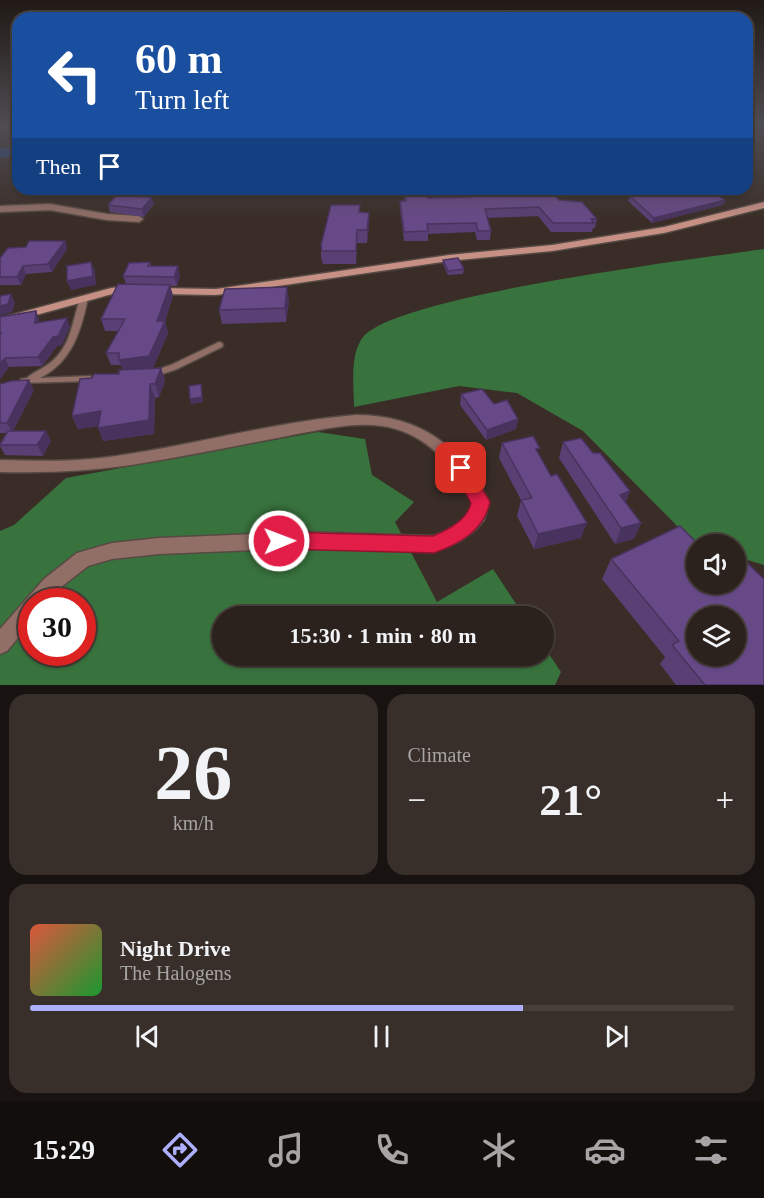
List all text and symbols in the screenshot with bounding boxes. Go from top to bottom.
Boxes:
icon: left [36,36,114,114]
text: 60 m [135,36,223,82]
text: Turn left [135,85,229,115]
icon: arrive [93,150,126,183]
text: Then [36,154,81,179]
pin [435,442,486,493]
icon: arrive [444,451,477,484]
position arrow [247,509,311,573]
map controls [686,534,746,666]
button: sound [686,534,746,594]
speed limit sign: 30 [18,588,96,666]
button: layers [686,606,746,666]
text: 15:30 · 1 min · 80 m [290,623,477,648]
text: 26 [154,729,232,816]
text: Climate [408,744,471,766]
text: 21° [539,775,602,825]
text: − [408,782,426,818]
text: + [715,782,734,818]
text: km/h [173,812,214,834]
text: Night Drive [120,936,231,961]
text: The Halogens [120,962,232,984]
icon: previous [131,1020,164,1053]
icon: pause [365,1020,398,1053]
icon: next [600,1020,633,1053]
icon: directions [159,1129,201,1171]
icon: music [265,1129,307,1171]
icon: phone [371,1129,413,1171]
icon: climate [478,1129,520,1171]
icon: car [584,1129,626,1171]
icon: filters [690,1129,732,1171]
text: 15:29 [32,1135,95,1165]

